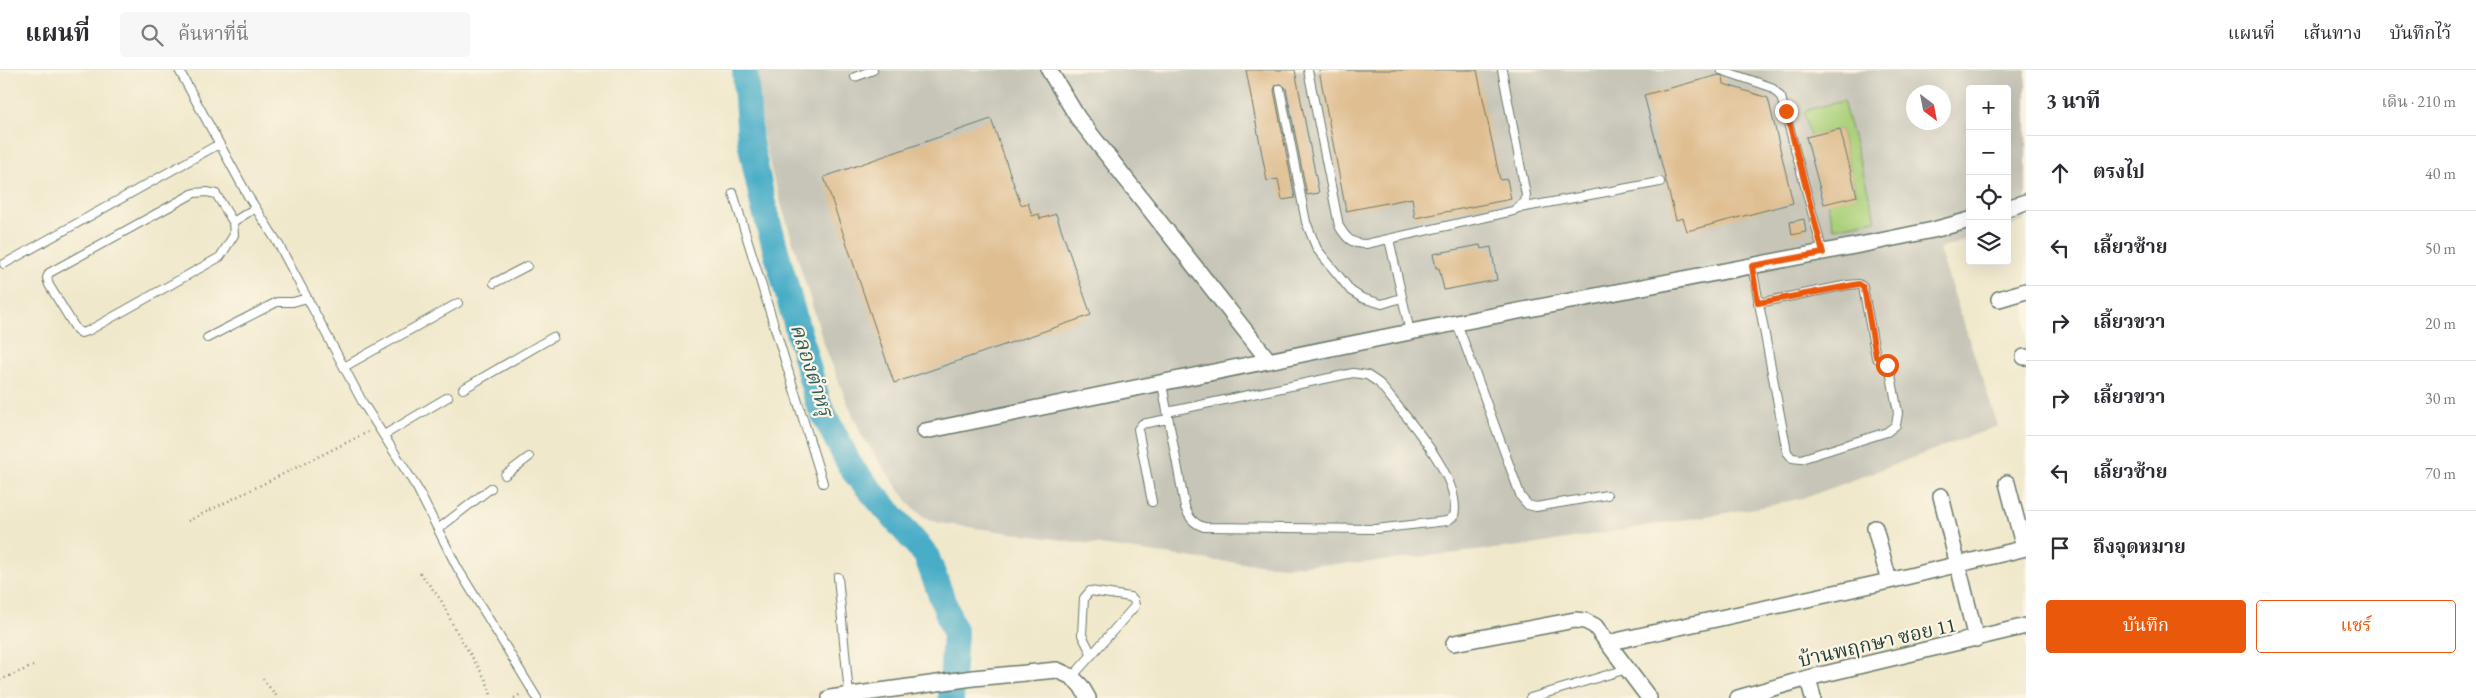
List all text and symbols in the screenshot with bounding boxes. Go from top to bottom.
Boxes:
search box [120,12,470,57]
text: แผนที่ [25,17,90,48]
icon: search [138,21,166,49]
text: ค้นหาที่นี่ [178,21,249,46]
text: แผนที่ [2228,21,2275,44]
text: เส้นทาง [2303,21,2362,44]
text: บันทึกไว้ [2390,21,2451,44]
north arrow [1906,85,1951,130]
map controls [1966,85,2011,265]
button: + [1966,85,2011,130]
text: 3 นาที [2046,87,2100,114]
text: เดิน · 210 m [2381,91,2456,112]
route end [1775,100,1798,123]
button: − [1966,130,2011,175]
icon: ahead [2046,159,2074,187]
text: ตรงไป [2093,159,2145,184]
text: 40 m [2425,163,2456,184]
button: locate [1966,175,2011,220]
button: layers [1966,220,2011,265]
icon: left [2046,234,2074,262]
text: เลี้ยวซ้าย [2093,234,2167,259]
text: 50 m [2425,238,2456,259]
icon: right [2046,309,2074,337]
text: เลี้ยวขวา [2093,309,2165,334]
text: 20 m [2425,313,2456,334]
water label: คลองตำหรุ [784,320,841,422]
route start [1876,354,1899,377]
icon: right [2046,384,2074,412]
text: เลี้ยวขวา [2093,384,2165,409]
text: 30 m [2425,388,2456,409]
icon: left [2046,459,2074,487]
text: เลี้ยวซ้าย [2093,459,2167,484]
text: 70 m [2425,463,2456,484]
icon: arrive [2046,534,2074,562]
text: ถึงจุดหมาย [2093,534,2186,559]
button: บันทึก [2046,600,2246,653]
button: แชร์ [2256,600,2456,653]
street label: บ้านพฤกษา ซอย 11 [1796,611,1958,673]

